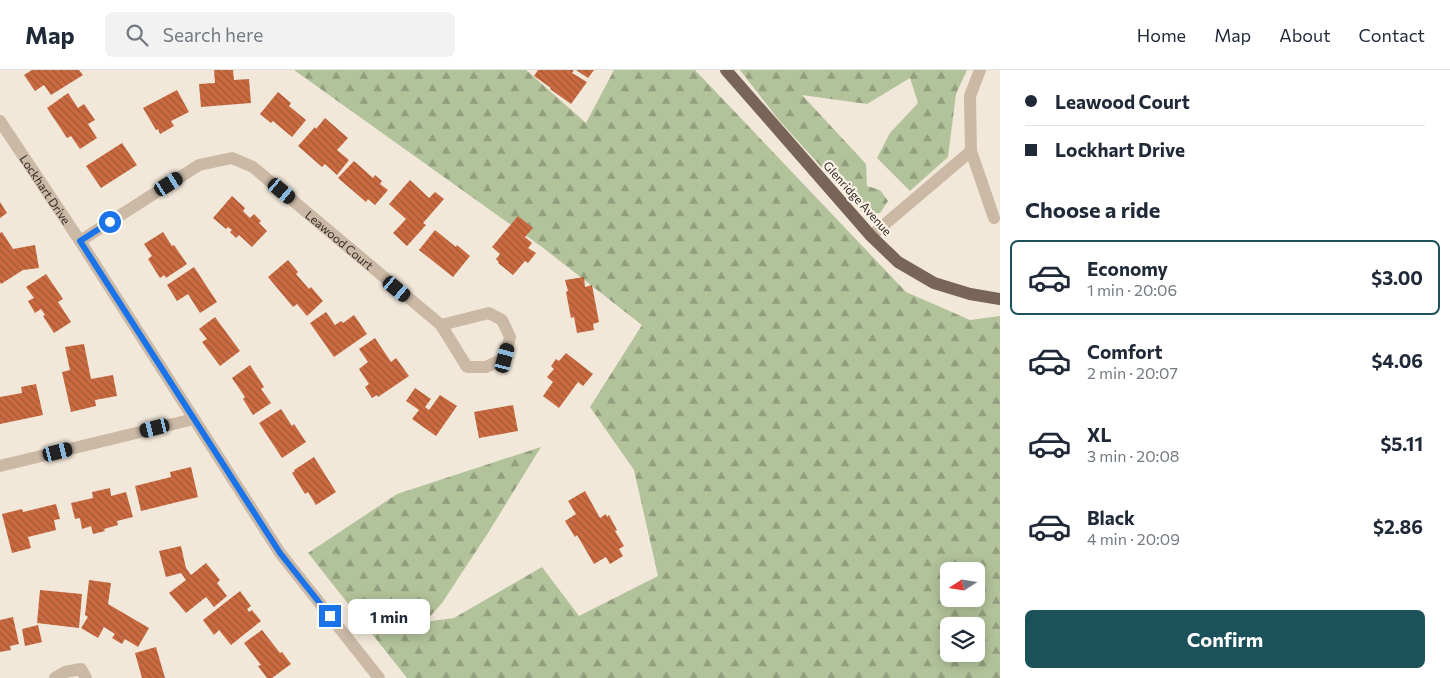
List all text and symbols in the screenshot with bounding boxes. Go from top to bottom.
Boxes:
search box [105,12,455,57]
text: Map [25,20,75,49]
icon: search [123,21,151,49]
text: Search here [163,23,263,46]
text: Home [1137,24,1186,46]
text: Map [1214,24,1251,46]
text: About [1279,24,1331,46]
text: Contact [1359,24,1425,46]
text: Leawood Court [1055,90,1190,113]
text: Lockhart Drive [1055,138,1185,161]
street label: Lockhart Drive [17,152,74,227]
street label: Glenridge Avenue [821,158,895,238]
car [152,170,185,198]
car [265,176,298,206]
text: Choose a ride [1025,196,1160,223]
street label: Leawood Court [303,207,376,272]
route start [99,211,121,233]
icon: car [1027,255,1072,300]
text: Economy [1087,257,1168,280]
text: $3.00 [1371,266,1423,289]
car [380,274,413,304]
text: 1 min · 20:06 [1087,280,1177,299]
icon: car [1027,338,1072,383]
text: Comfort [1087,340,1163,363]
car [493,342,516,374]
text: $4.06 [1371,349,1423,372]
text: 2 min · 20:07 [1087,363,1178,382]
car [138,417,171,439]
icon: car [1027,421,1072,466]
text: XL [1087,423,1112,446]
text: $5.11 [1380,432,1423,455]
car [41,441,74,463]
text: 3 min · 20:08 [1087,446,1180,465]
icon: car [1027,504,1072,549]
text: Black [1087,506,1135,529]
text: $2.86 [1373,515,1423,538]
text: 4 min · 20:09 [1087,529,1180,548]
north arrow [940,562,985,608]
map controls [940,562,985,662]
callout: 1 min [348,598,430,634]
route end [319,605,341,627]
text: 1 min [370,607,408,626]
button: Confirm [1025,610,1425,668]
button: layers [940,617,985,662]

